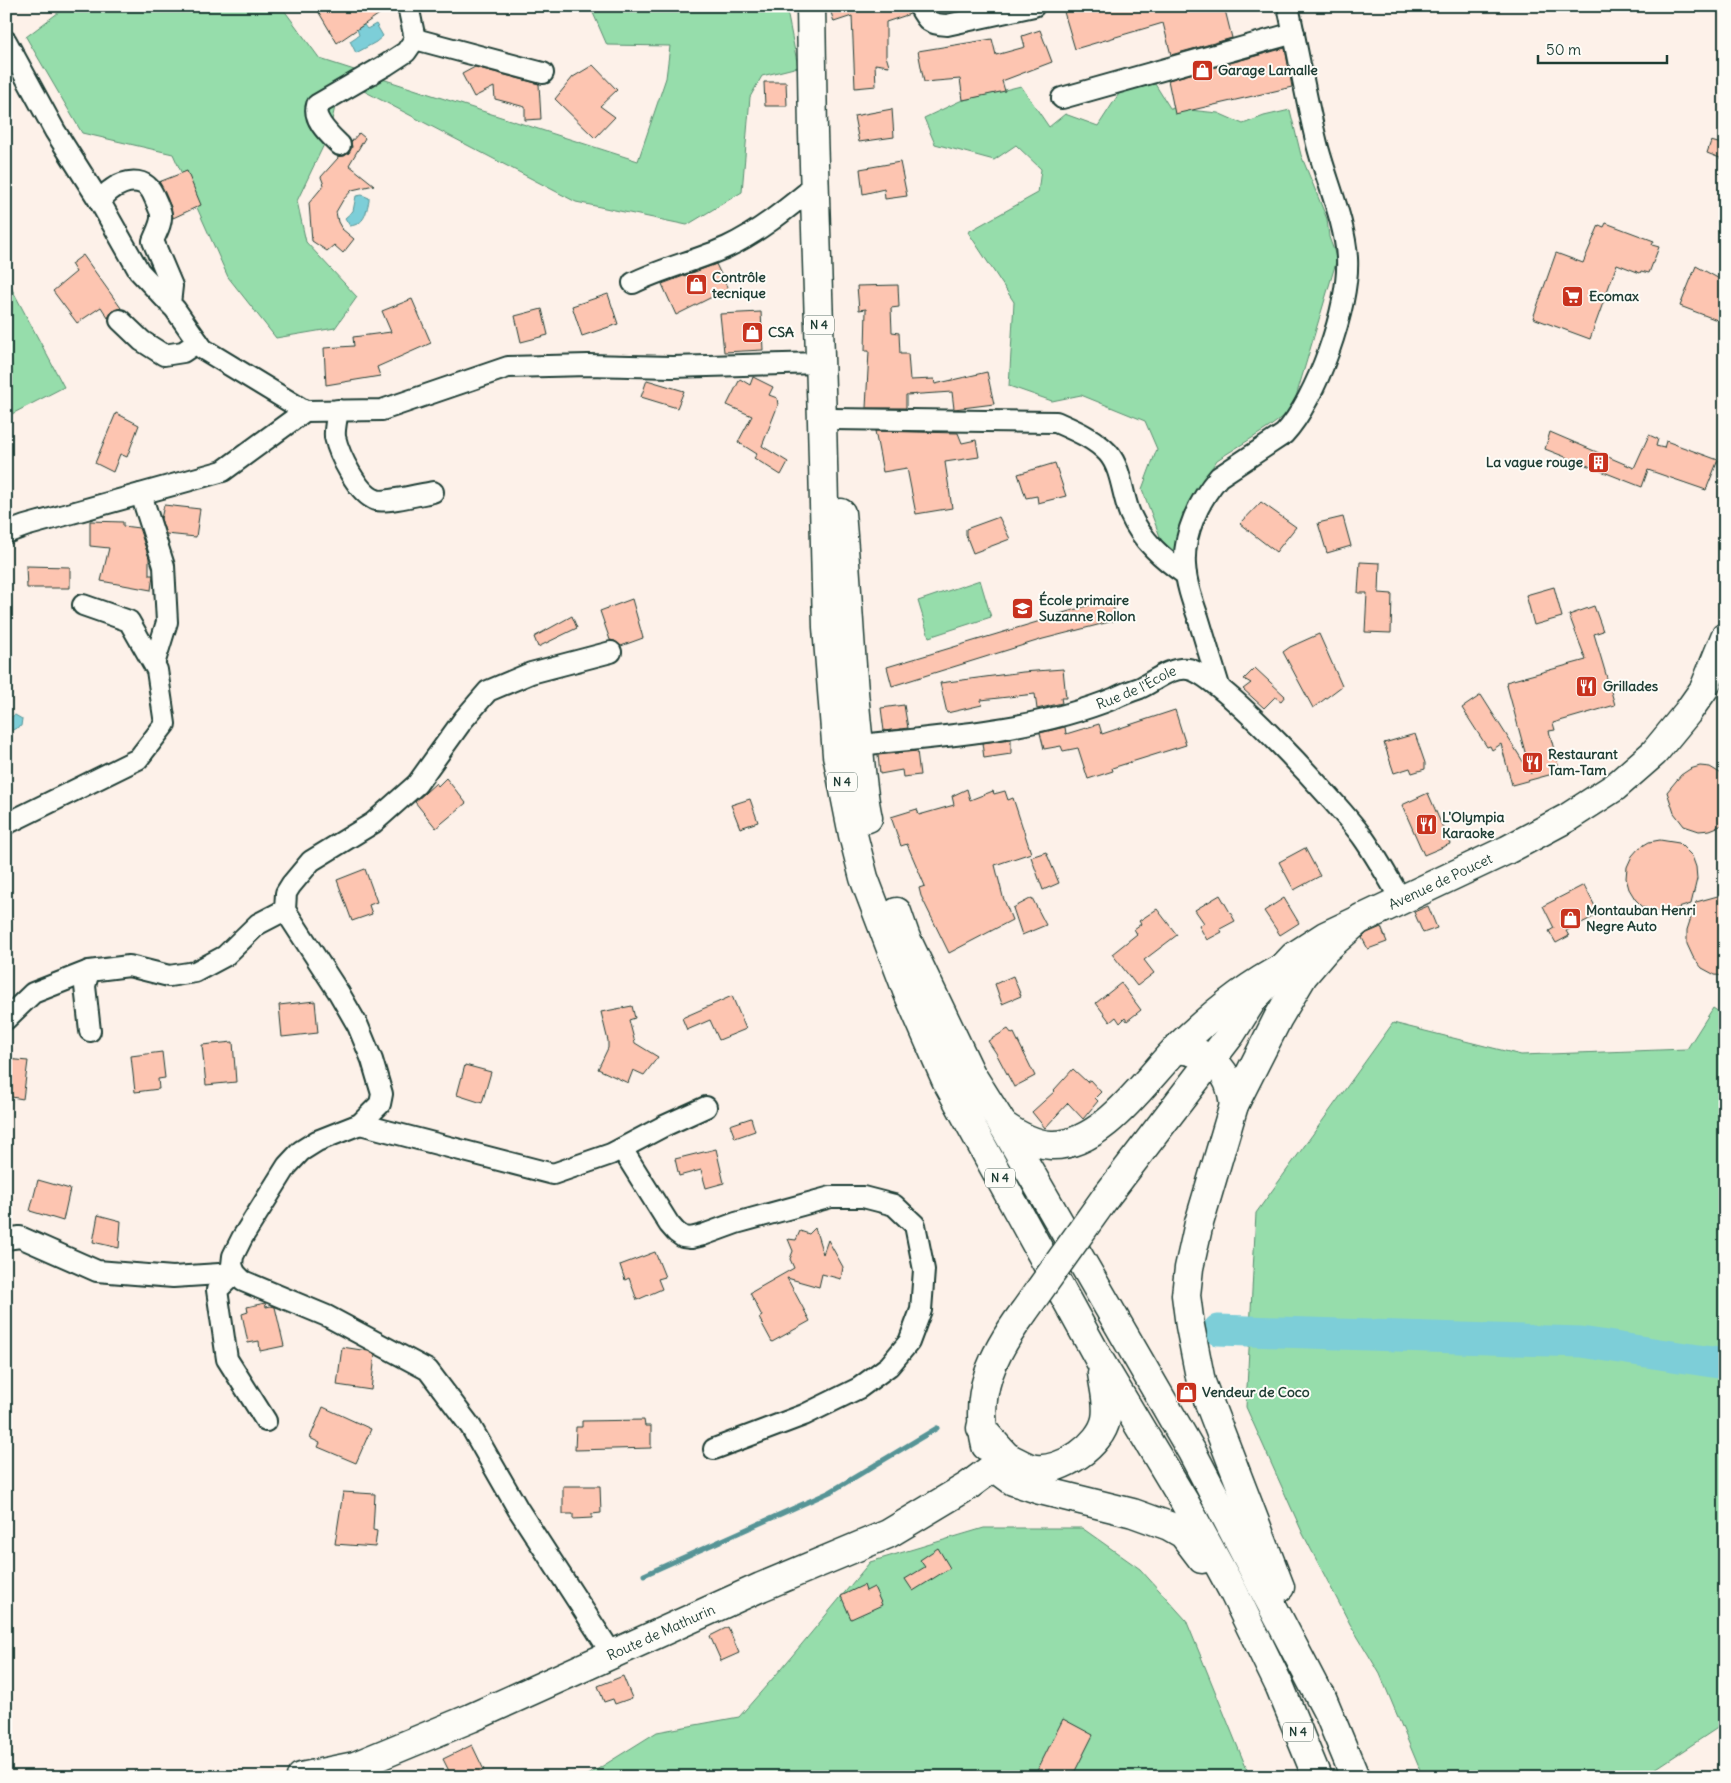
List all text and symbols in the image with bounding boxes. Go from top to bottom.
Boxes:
scale bar [1538,32,1667,64]
text: 50 m [1546,40,1581,59]
shop icon: Garage Lamalle [1190,58,1214,82]
place label: Garage Lamalle [1218,61,1318,79]
place label: Contrôle tecnique [712,268,766,302]
shop icon: Contrôle tecnique [684,273,708,297]
supermarket icon: Ecomax [1561,284,1585,308]
place label: Ecomax [1589,287,1639,305]
road number: N 4 [804,316,834,334]
shop icon: CSA [740,320,764,344]
place label: CSA [768,323,794,341]
building icon: La vague rouge [1587,450,1611,474]
place label: La vague rouge [1486,453,1583,471]
place label: École primaire Suzanne Rollon [1039,591,1136,625]
school or university icon: École primaire Suzanne Rollon [1011,596,1035,620]
street label: Rue de l'École [1094,661,1178,713]
restaurant icon: Grillades [1575,674,1599,698]
place label: Grillades [1603,677,1659,695]
place label: Restaurant Tam-Tam [1548,745,1618,779]
restaurant icon: Restaurant Tam-Tam [1520,750,1544,774]
road number: N 4 [827,772,857,792]
place label: L'Olympia Karaoke [1442,808,1504,842]
restaurant icon: L'Olympia Karaoke [1414,813,1438,837]
street label: Avenue de Poucet [1386,849,1495,914]
place label: Montauban Henri Negre Auto [1586,901,1696,935]
shop icon: Montauban Henri Negre Auto [1558,906,1582,930]
road number: N 4 [985,1168,1015,1188]
shop icon: Vendeur de Coco [1174,1380,1198,1404]
place label: Vendeur de Coco [1202,1383,1310,1401]
street label: Route de Mathurin [604,1600,718,1664]
road number: N 4 [1283,1722,1313,1741]

